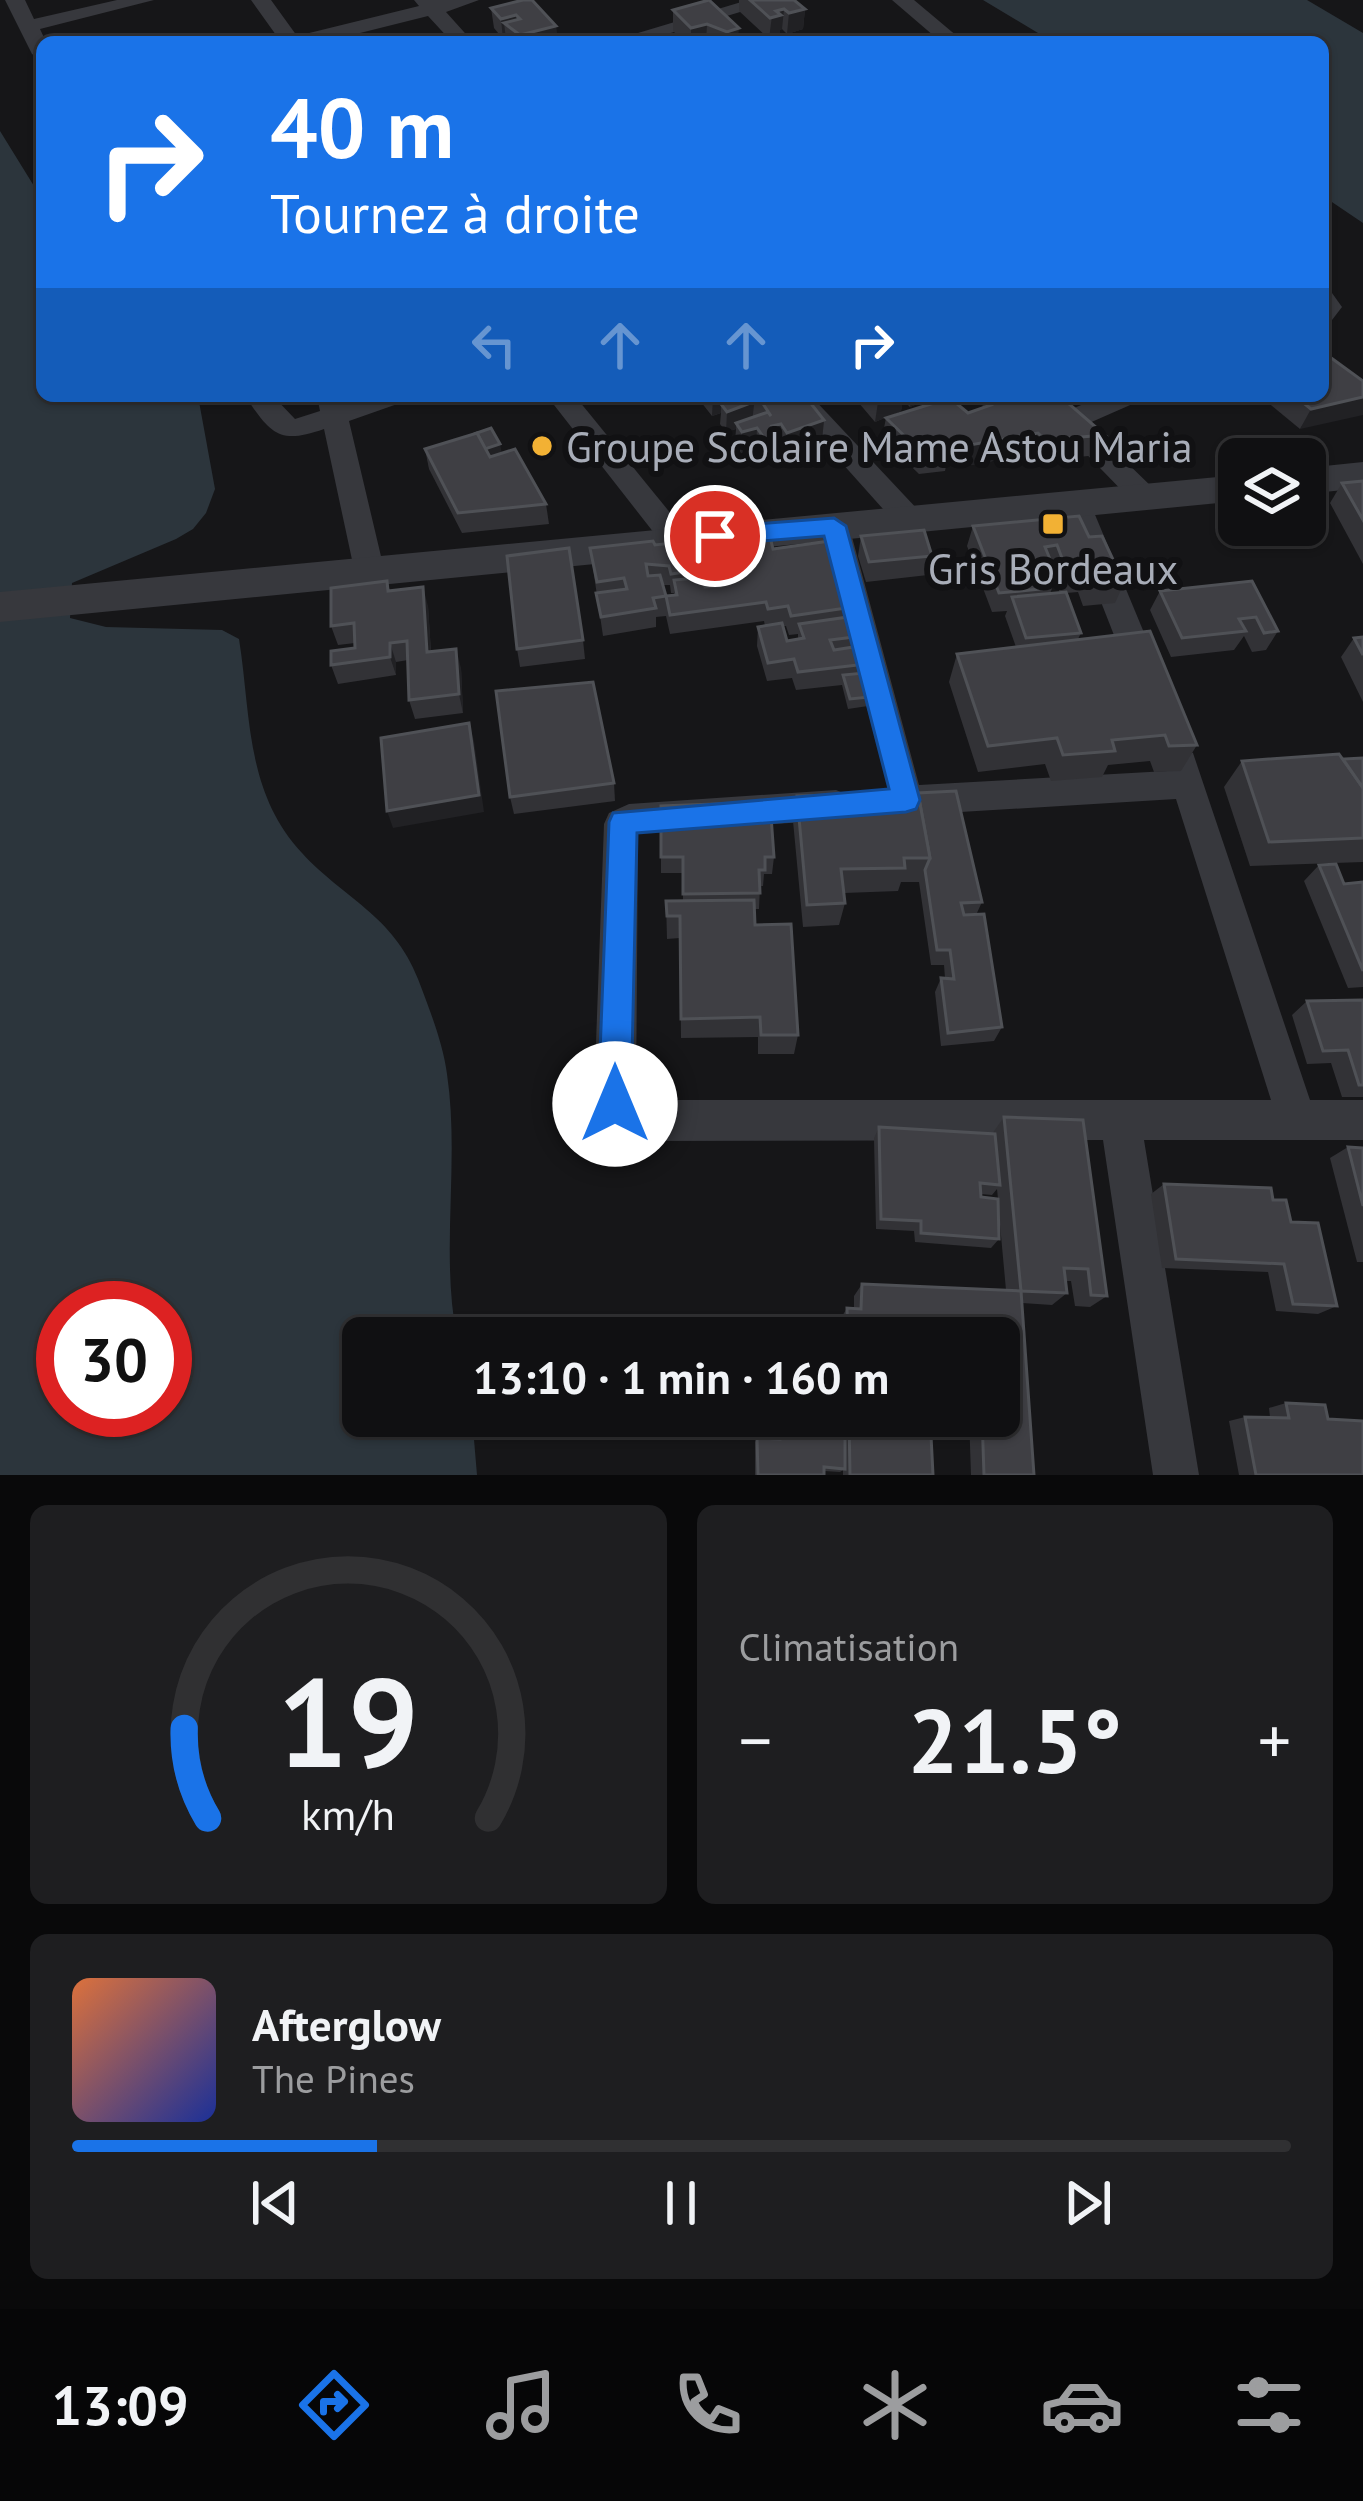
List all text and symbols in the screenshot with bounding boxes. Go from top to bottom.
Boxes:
text: 40 m [270,72,454,181]
icon: right [72,84,228,240]
text: Tournez à droite [270,178,640,248]
icon: left [461,312,527,378]
icon: ahead [587,312,653,378]
icon: ahead [713,312,779,378]
icon: right [839,312,905,378]
place label: Groupe Scolaire Mame Astou Maria [566,419,1193,474]
marker: Groupe Scolaire Mame Astou Maria [529,433,555,459]
map controls [1218,438,1326,546]
button: layers [1218,438,1326,546]
pin [664,485,766,587]
icon: arrive [682,503,748,569]
marker: Gris Bordeaux [1040,511,1066,537]
place label: Gris Bordeaux [928,541,1178,596]
position arrow [552,1041,678,1167]
speed limit sign: 30 [36,1281,192,1437]
text: 13:10 · 1 min · 160 m [473,1348,889,1406]
text: Climatisation [739,1621,959,1672]
text: 19 [277,1640,419,1801]
text: 21.5° [907,1681,1122,1798]
text: − [739,1697,772,1782]
text: + [1258,1697,1291,1782]
text: km/h [301,1785,395,1841]
text: Afterglow [252,1995,441,2053]
text: The Pines [252,2053,415,2104]
icon: previous [242,2170,308,2236]
icon: pause [648,2170,714,2236]
icon: next [1055,2170,1121,2236]
icon: directions [292,2363,376,2447]
icon: music [479,2363,563,2447]
icon: phone [666,2363,750,2447]
icon: climate [853,2363,937,2447]
icon: car [1040,2363,1124,2447]
icon: filters [1227,2363,1311,2447]
text: 13:09 [52,2370,189,2440]

